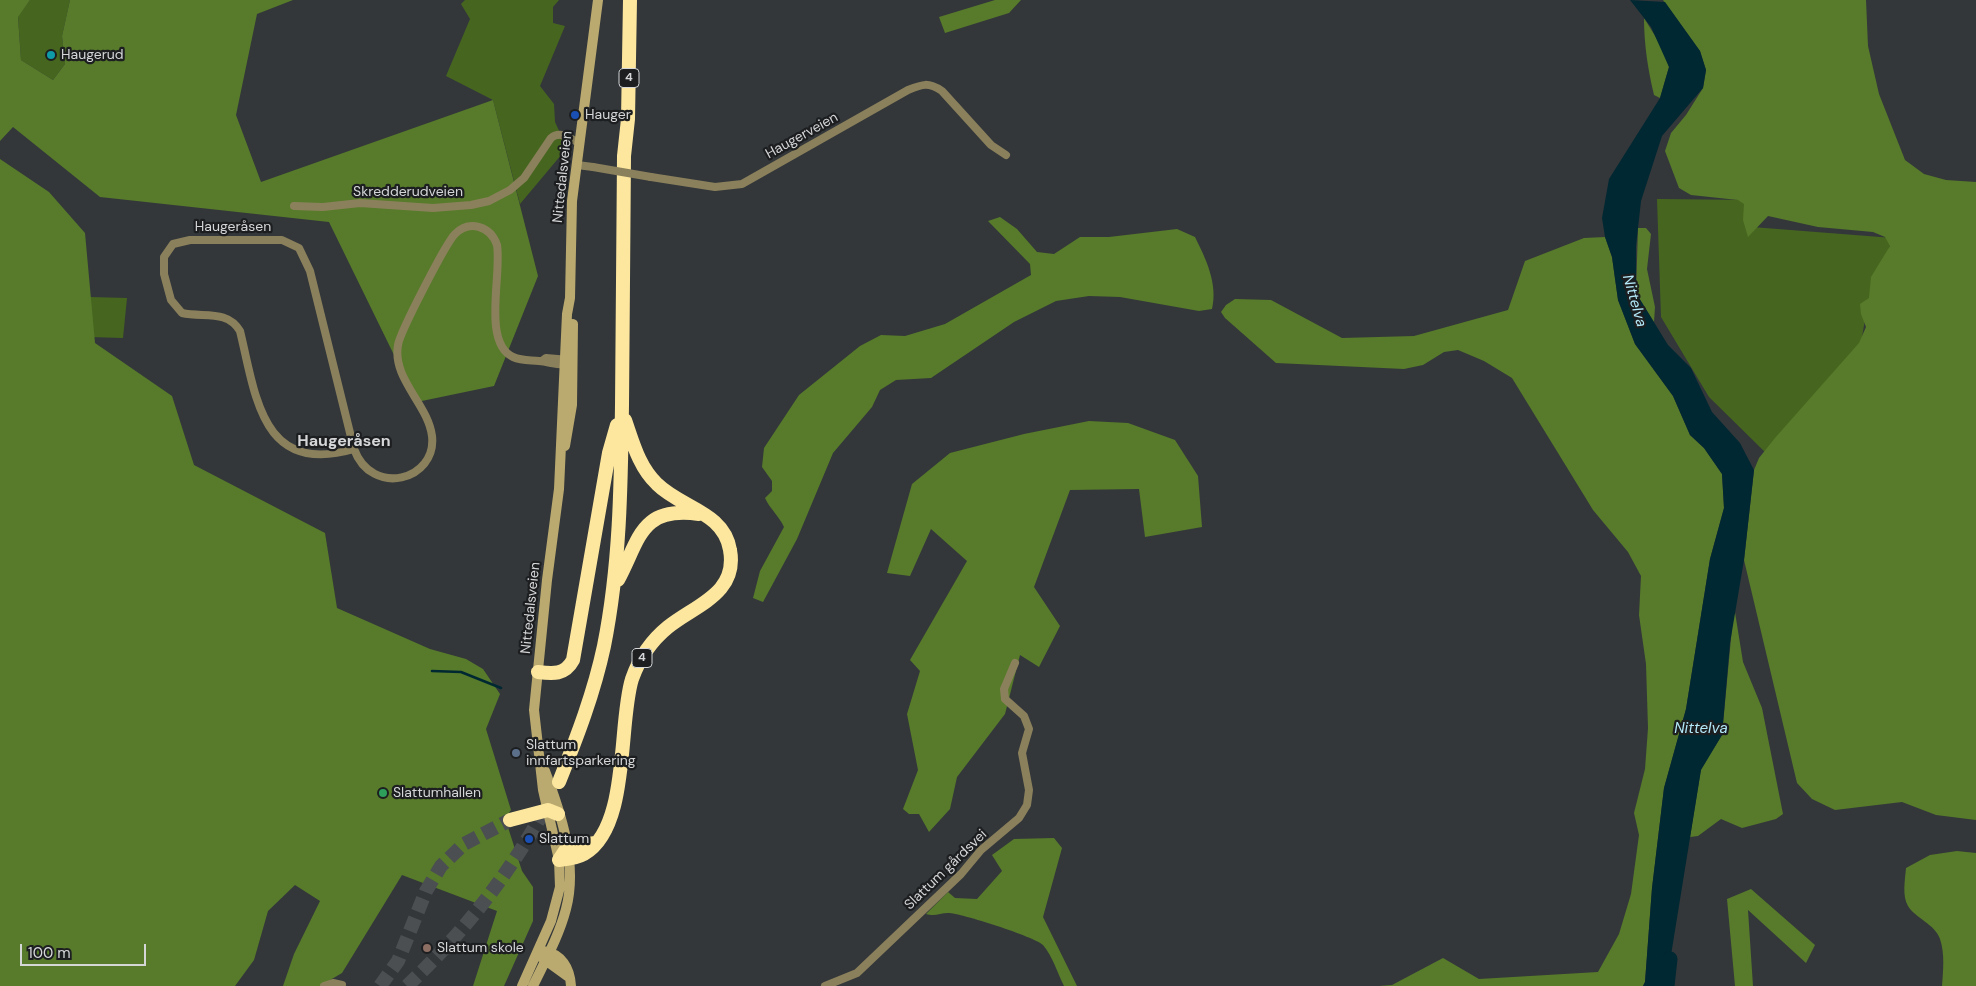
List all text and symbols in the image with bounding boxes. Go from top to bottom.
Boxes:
place label: Haugerud [61,47,124,63]
marker: Haugerud [45,49,57,61]
road number: 4 [619,68,639,88]
place label: Hauger [585,107,631,123]
marker: Hauger [569,109,581,121]
street label: Haugerveien [763,109,841,163]
street label: Nittedalsveien [550,130,576,224]
street label: Skredderudveien [353,184,463,200]
street label: Haugeråsen [195,219,271,235]
water label: Nittelva [1618,273,1650,329]
district label: Haugeråsen [297,432,391,452]
street label: Nittedalsveien [518,561,544,655]
road number: 4 [632,648,652,668]
water label: Nittelva [1674,720,1728,738]
place label: Slattum innfartsparkering [526,737,636,770]
marker: Slattum innfartsparkering [510,747,522,759]
place label: Slattumhallen [393,785,481,801]
marker: Slattumhallen [377,787,389,799]
street label: Slattum gårdsvei [901,826,991,914]
place label: Slattum [539,831,589,847]
marker: Slattum [523,833,535,845]
scale bar [22,934,149,966]
place label: Slattum skole [437,940,524,956]
marker: Slattum skole [421,942,433,954]
text: 100 m [28,943,71,963]

